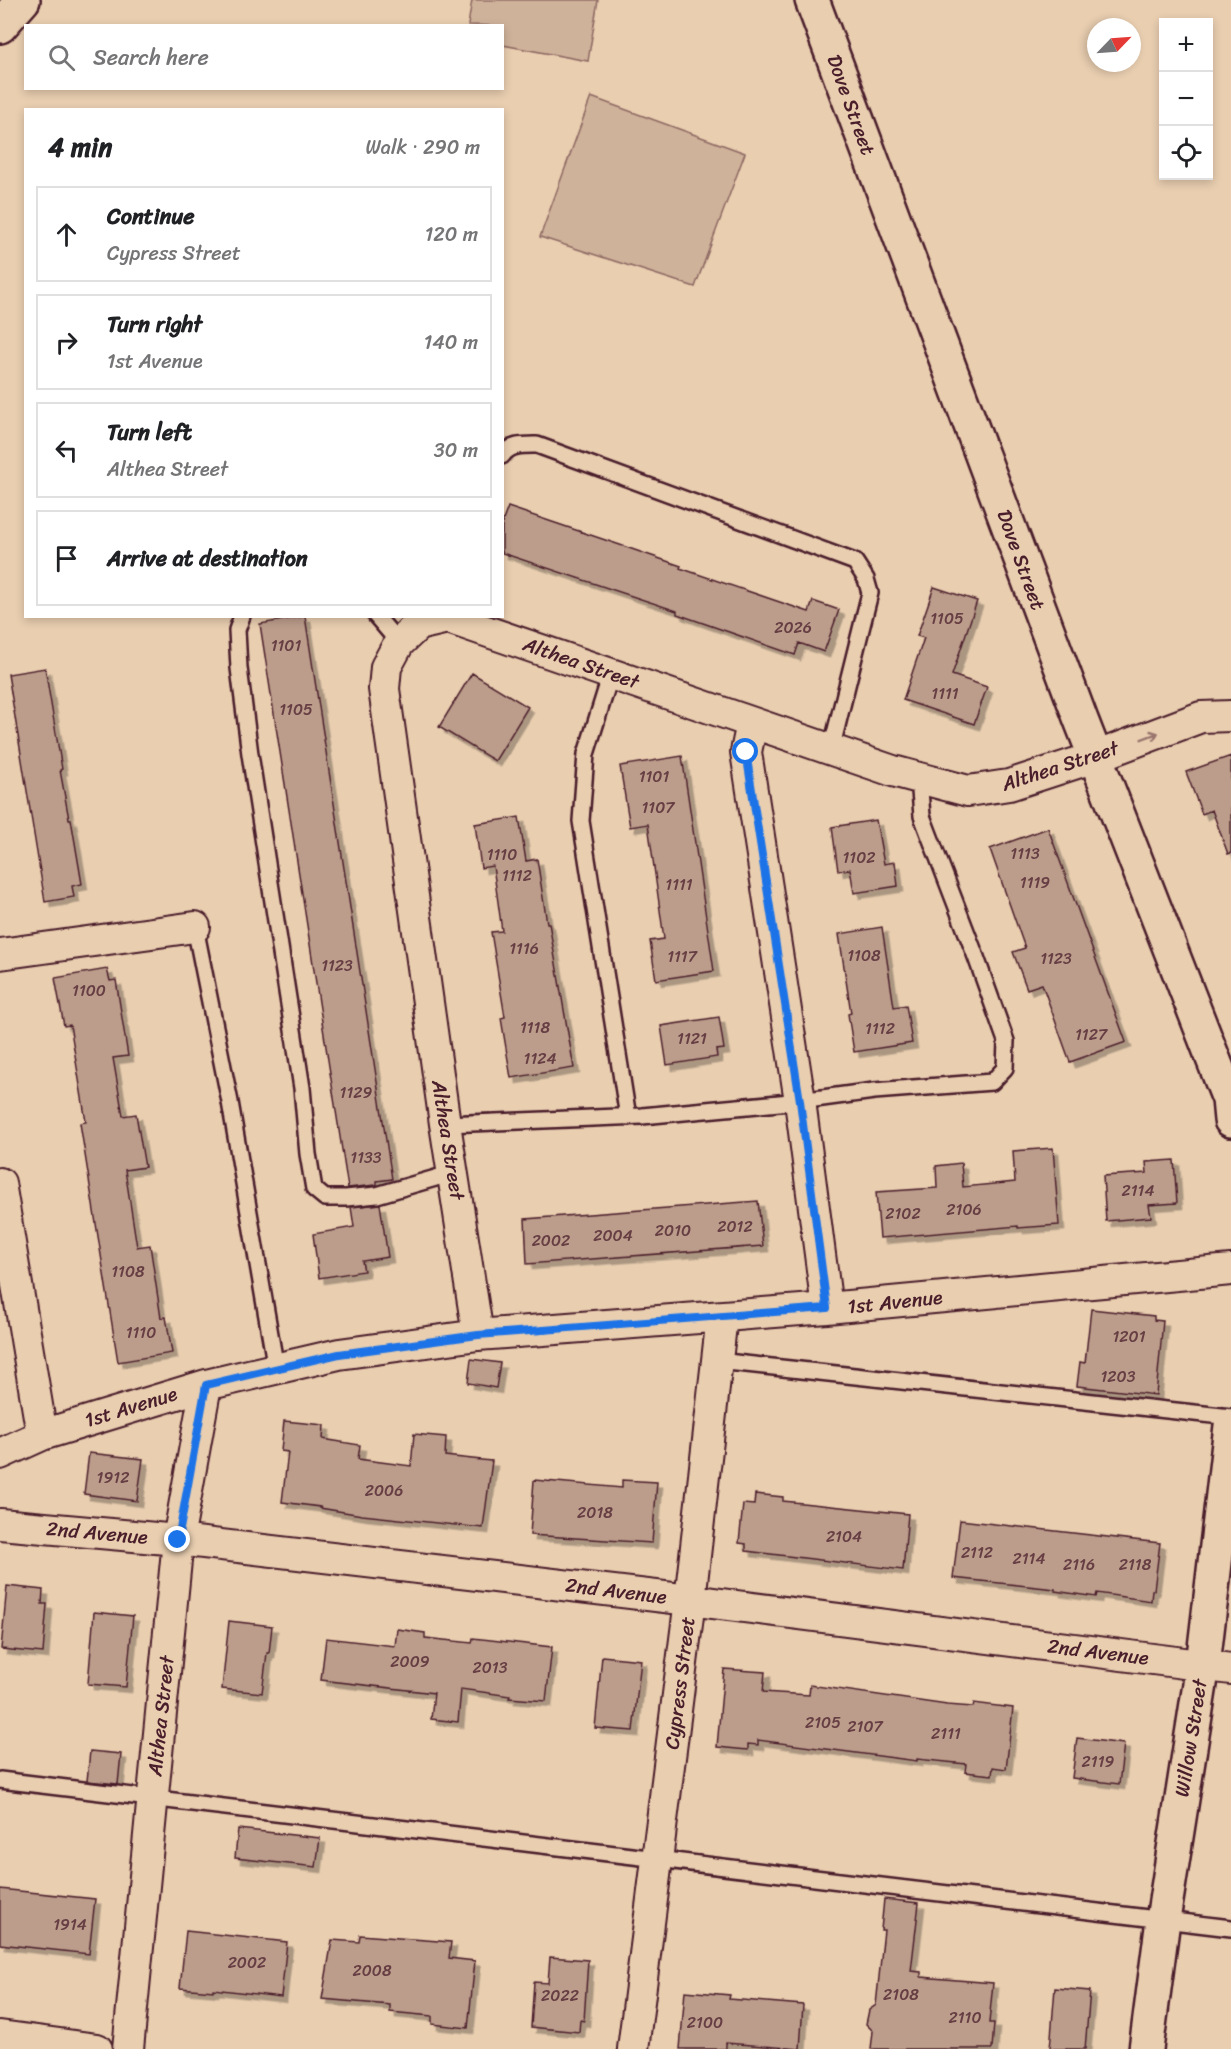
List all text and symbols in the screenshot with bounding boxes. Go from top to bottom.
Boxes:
north arrow [1087,18,1141,72]
map controls [1159,18,1213,180]
button: + [1159,18,1213,72]
search box [24,24,504,90]
text: Search here [93,38,209,77]
icon: search [45,41,78,74]
street label: Dove Street [817,50,885,161]
button: − [1159,72,1213,126]
text: 4 min [48,124,112,170]
button: locate [1159,126,1213,180]
text: Walk · 290 m [365,130,480,165]
text: Continue [107,197,195,236]
text: 120 m [425,217,478,252]
icon: ahead [50,218,83,251]
text: Cypress Street [107,236,241,271]
text: Turn right [107,305,202,344]
text: 140 m [424,325,478,360]
icon: right [50,326,83,359]
text: 1st Avenue [107,344,203,379]
text: Turn left [107,413,192,452]
text: 30 m [434,433,478,468]
icon: left [50,434,83,467]
text: Althea Street [107,452,228,487]
street label: Dove Street [987,505,1055,616]
text: Arrive at destination [107,539,308,578]
icon: arrive [50,542,83,575]
house number: 1105 [930,604,964,633]
house number: 2026 [774,613,812,642]
street label: Althea Street [517,626,645,700]
house number: 1101 [271,631,301,660]
house number: 1111 [931,679,959,708]
house number: 1105 [279,695,313,724]
street label: Althea Street [996,730,1124,802]
one-way arrow [1140,730,1158,741]
route start [732,738,758,764]
house number: 1101 [639,762,669,791]
house number: 1107 [642,793,675,822]
house number: 1113 [1010,839,1040,868]
house number: 1110 [487,840,517,869]
house number: 1102 [842,843,876,872]
house number: 1112 [502,861,532,890]
house number: 1119 [1020,868,1050,897]
house number: 1111 [665,870,693,899]
house number: 1116 [509,934,539,963]
house number: 1108 [847,941,881,970]
house number: 1117 [667,942,698,971]
house number: 1123 [1040,944,1072,973]
house number: 1123 [321,951,353,980]
house number: 1100 [72,976,106,1005]
house number: 1118 [520,1013,550,1042]
house number: 1112 [865,1014,895,1043]
house number: 1127 [1075,1020,1108,1049]
house number: 1121 [677,1024,707,1053]
house number: 1124 [524,1044,556,1073]
street label: Althea Street [421,1076,475,1203]
house number: 1129 [340,1078,373,1107]
house number: 1133 [350,1143,382,1172]
house number: 2114 [1122,1176,1154,1205]
house number: 2106 [946,1195,982,1224]
house number: 2102 [885,1199,921,1228]
house number: 2012 [717,1212,753,1241]
house number: 2010 [655,1216,691,1245]
house number: 2004 [593,1221,633,1250]
house number: 2002 [532,1226,570,1255]
house number: 1108 [111,1257,145,1286]
street label: 1st Avenue [846,1280,945,1324]
house number: 1110 [126,1318,156,1347]
house number: 1201 [1112,1322,1146,1351]
house number: 1203 [1101,1362,1136,1391]
street label: 1st Avenue [80,1376,182,1438]
house number: 1912 [97,1463,129,1492]
house number: 2006 [365,1476,403,1505]
house number: 2018 [577,1498,613,1527]
street label: 2nd Avenue [45,1511,150,1555]
house number: 2104 [826,1522,862,1551]
route end [164,1526,190,1552]
house number: 2112 [961,1538,993,1567]
house number: 2114 [1013,1544,1045,1573]
house number: 2116 [1063,1550,1095,1579]
house number: 2118 [1119,1550,1152,1579]
street label: 2nd Avenue [563,1567,669,1615]
street label: Cypress Street [654,1614,706,1751]
street label: 2nd Avenue [1045,1628,1151,1676]
house number: 2009 [390,1647,430,1676]
street label: Althea Street [137,1653,185,1779]
house number: 2013 [473,1653,508,1682]
street label: Willow Street [1164,1676,1218,1800]
house number: 2105 [805,1708,841,1737]
house number: 2107 [847,1712,884,1741]
house number: 2111 [931,1719,961,1748]
house number: 2119 [1082,1747,1115,1776]
house number: 1914 [53,1910,87,1939]
house number: 2002 [228,1948,266,1977]
house number: 2008 [352,1956,392,1985]
house number: 2108 [883,1980,919,2009]
house number: 2022 [541,1981,579,2010]
house number: 2110 [948,2003,982,2032]
house number: 2100 [687,2008,723,2037]

